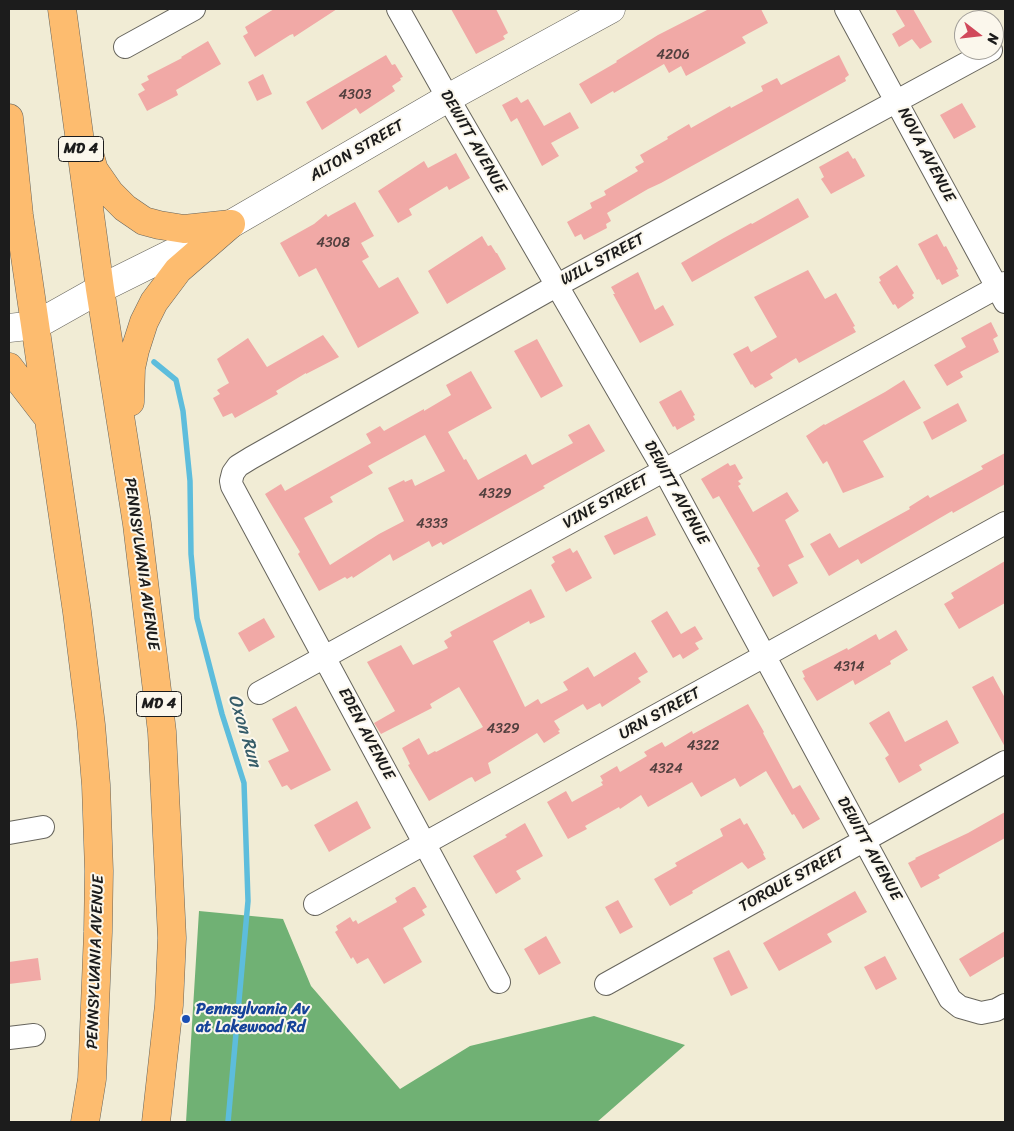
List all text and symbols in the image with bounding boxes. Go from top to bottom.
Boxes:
north arrow [954,10,1004,60]
text: N [980,31,1006,47]
house number: 4206 [656,47,690,63]
house number: 4303 [339,87,371,103]
street label: DEWITT AVENUE [436,87,510,197]
street label: NOVA AVENUE [893,104,959,206]
street label: ALTON STREET [306,116,408,186]
road number: MD 4 [58,136,104,162]
street label: WILL STREET [558,230,648,290]
house number: 4308 [316,235,350,251]
street label: DEWITT AVENUE [639,438,713,548]
street label: VINE STREET [560,471,652,533]
street label: PENNSYLVANIA AVENUE [119,476,163,652]
house number: 4329 [478,486,512,502]
house number: 4333 [416,516,448,532]
house number: 4314 [833,659,865,675]
street label: URN STREET [616,684,704,744]
street label: EDEN AVENUE [334,685,398,783]
road number: MD 4 [136,692,182,716]
water label: Oxon Run [223,692,265,770]
house number: 4329 [486,721,520,737]
house number: 4322 [687,738,719,754]
house number: 4324 [649,761,683,777]
street label: DEWITT AVENUE [832,794,906,904]
street label: TORQUE STREET [736,843,848,917]
street label: PENNSYLVANIA AVENUE [83,875,109,1049]
place label: Pennsylvania Av at Lakewood Rd [196,1000,309,1038]
marker: Pennsylvania Av at Lakewood Rd [180,1013,192,1025]

